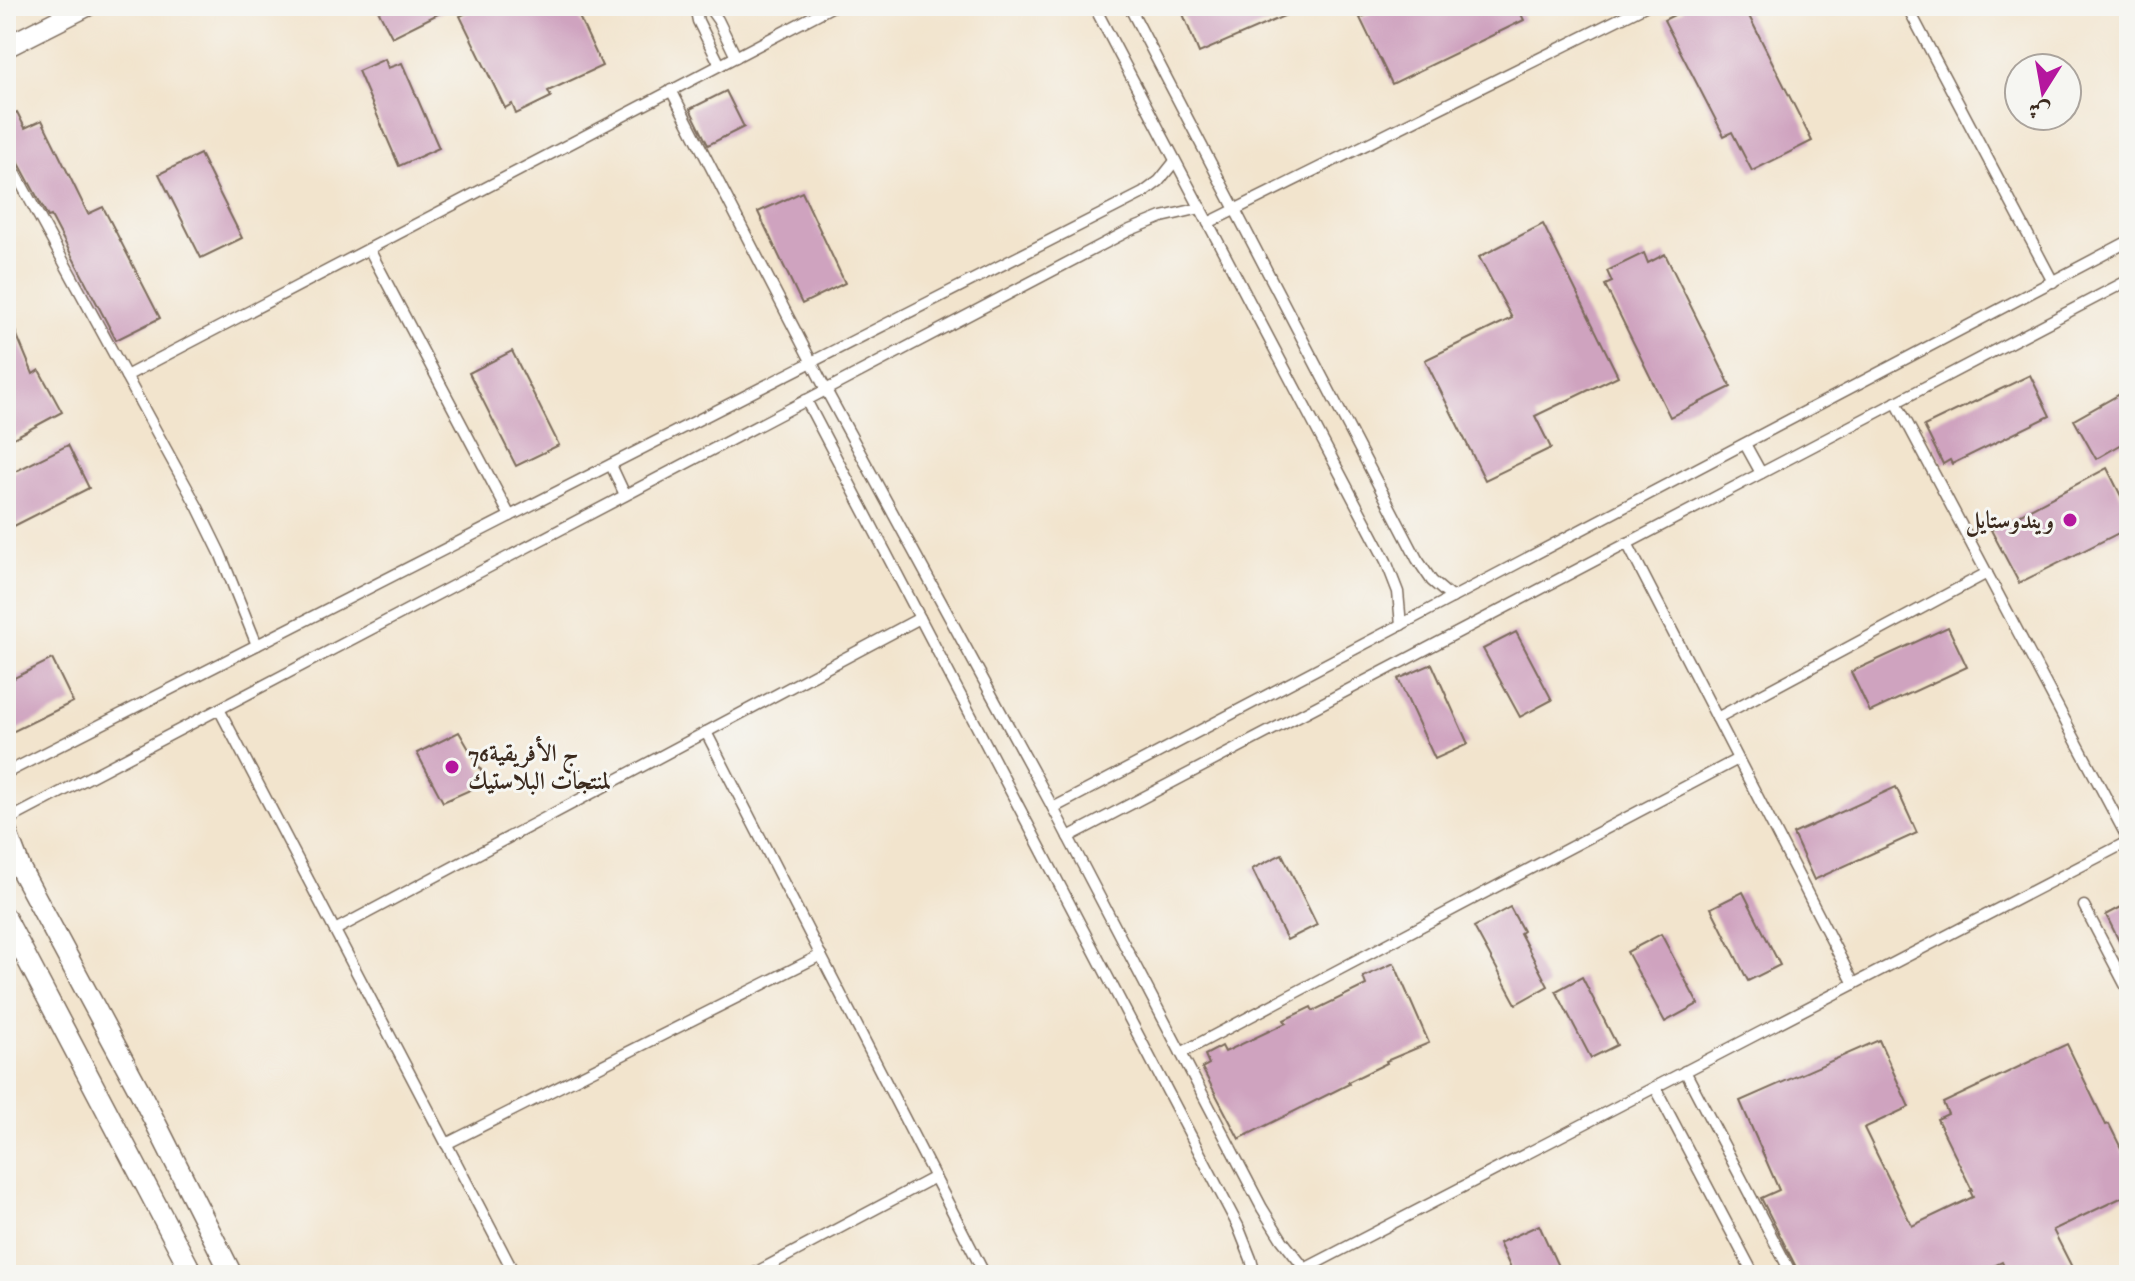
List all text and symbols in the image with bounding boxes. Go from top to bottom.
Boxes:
north arrow [2003,52,2083,132]
text: ش [2026,94,2053,125]
place label: ويندوستايل [1965,506,2054,537]
marker: ويندوستايل [2061,511,2079,529]
place label: 76ج الأفريقية لمنتجات البلاستيك [468,735,611,798]
marker: 76ج الأفريقية لمنتجات البلاستيك [443,758,461,776]

